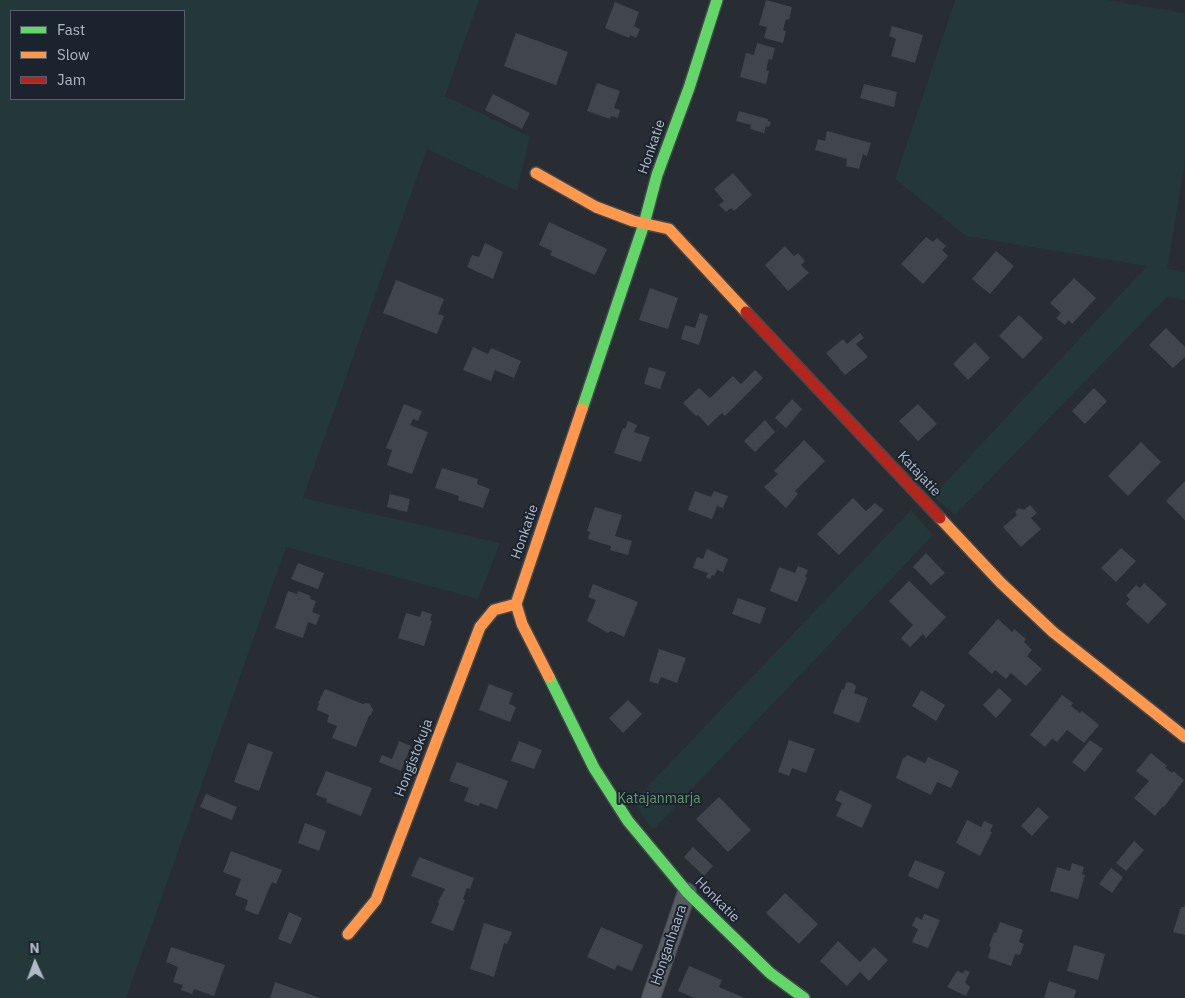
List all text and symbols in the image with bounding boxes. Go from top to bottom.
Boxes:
legend [10,10,185,100]
text: Fast [57,20,85,39]
text: Slow [57,45,90,64]
text: Jam [57,70,86,89]
street label: Honkatie [635,118,669,176]
street label: Katajatie [894,448,944,500]
street label: Honkatie [508,503,542,561]
street label: Hongistokuja [391,717,437,799]
park label: Katajanmarja [617,791,701,807]
street label: Honkatie [691,874,743,926]
street label: Honganhaara [647,903,691,987]
north arrow [10,938,60,988]
text: N [29,939,40,957]

